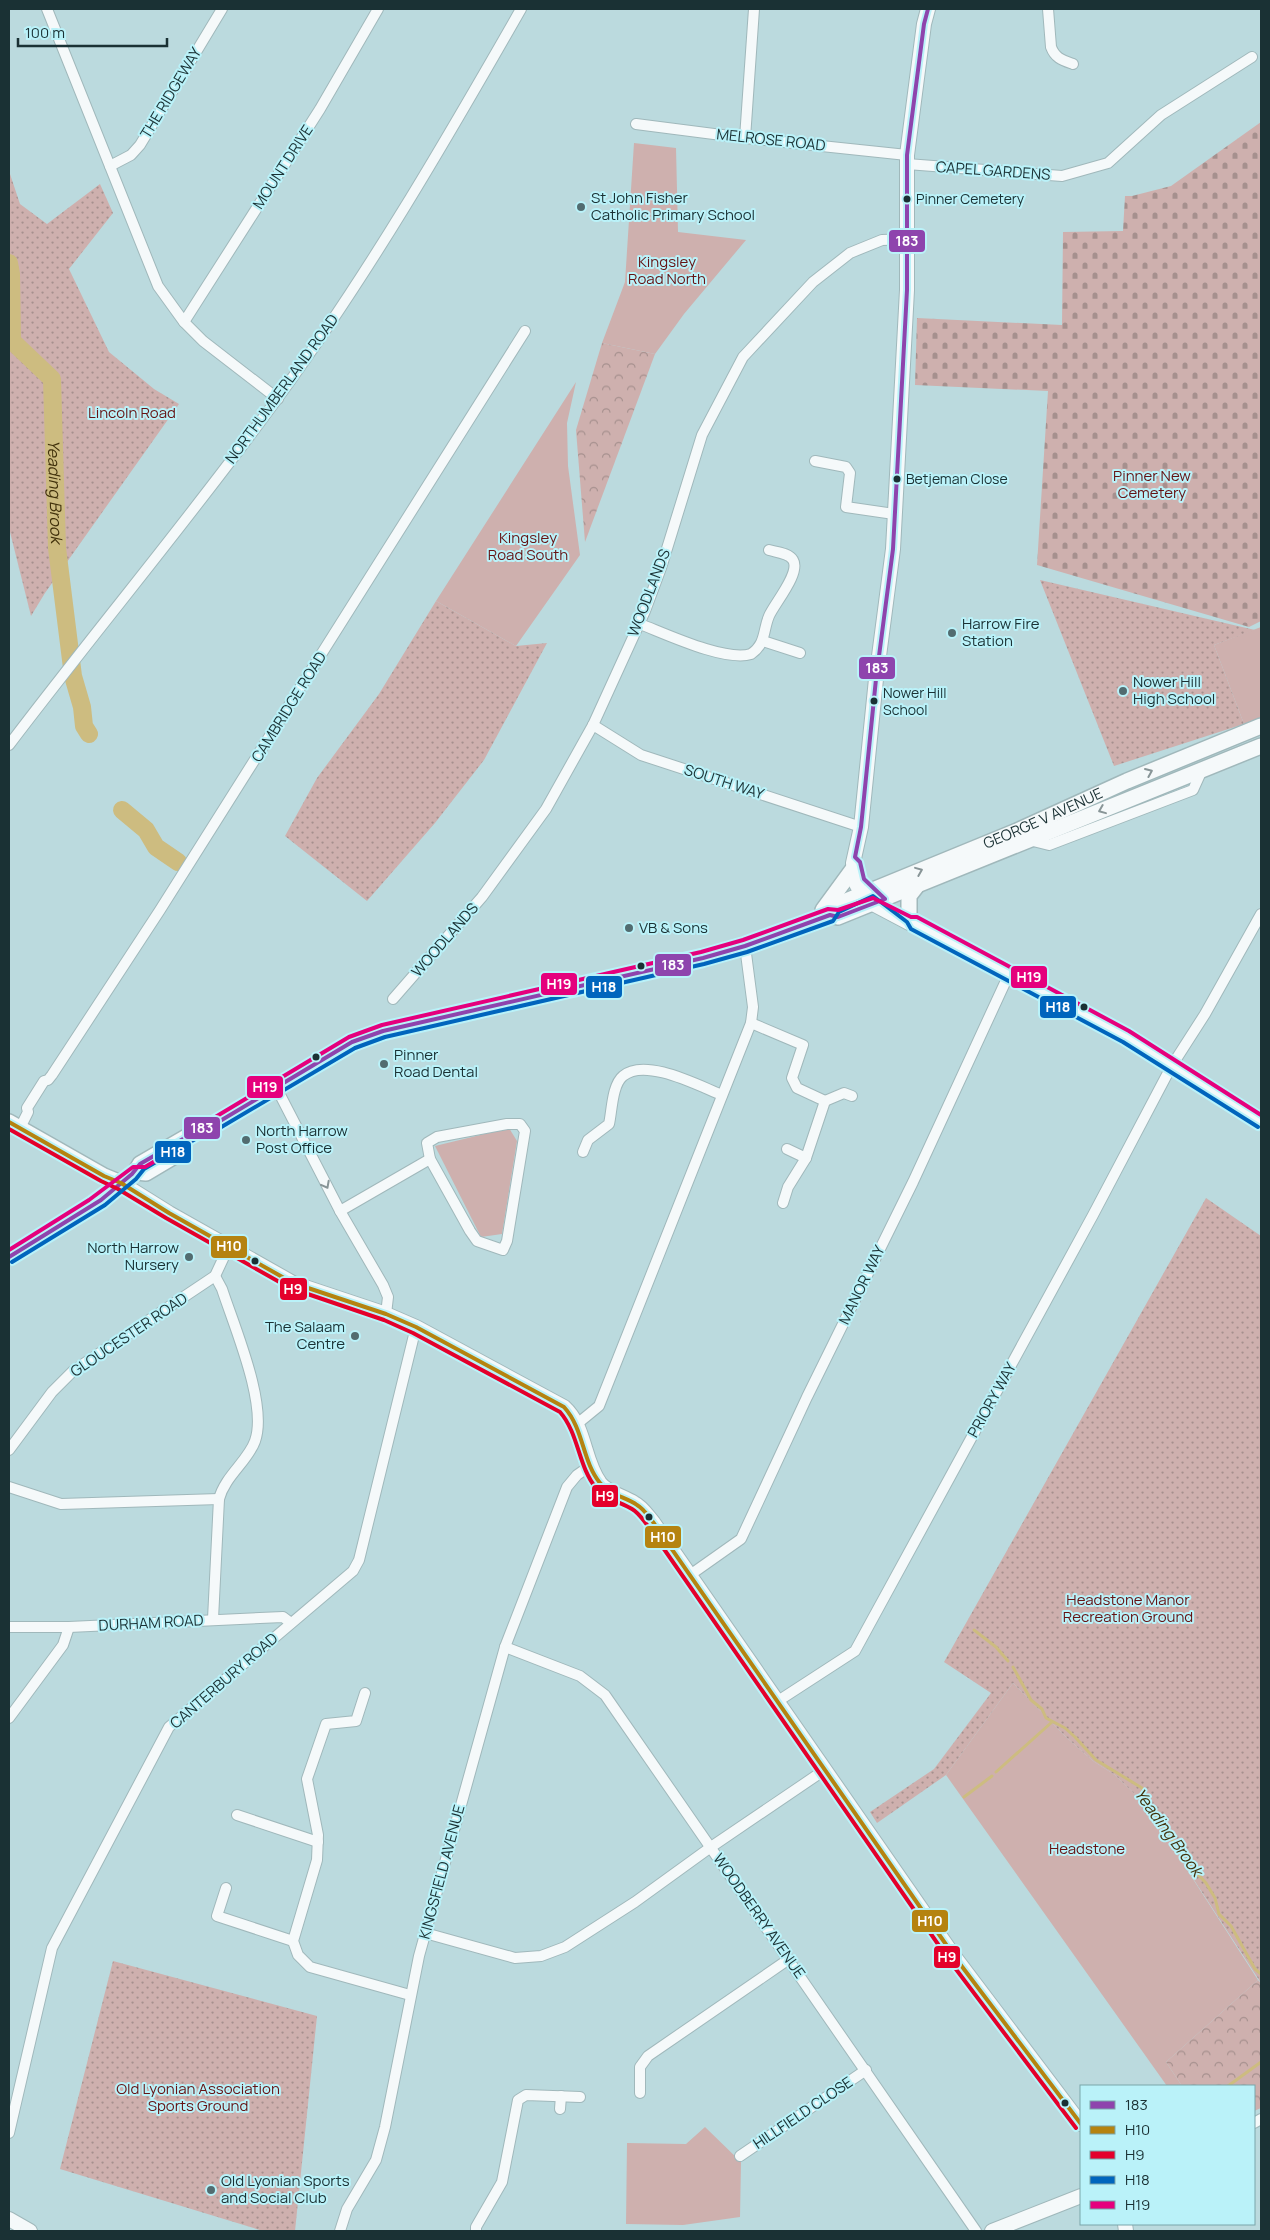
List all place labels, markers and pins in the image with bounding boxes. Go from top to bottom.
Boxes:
place label: St John Fisher Catholic Primary School [591,187,755,225]
place label: Pinner Cemetery [916,189,1025,208]
marker: Pinner Cemetery [902,194,912,204]
marker: St John Fisher Catholic Primary School [575,201,587,213]
place label: Betjeman Close [906,469,1008,488]
marker: Betjeman Close [892,474,902,484]
place label: Harrow Fire Station [962,613,1040,651]
marker: Harrow Fire Station [946,627,958,639]
place label: Nower Hill High School [1133,671,1215,709]
place label: Nower Hill School [883,683,946,719]
marker: Nower Hill High School [1117,685,1129,697]
marker: Nower Hill School [869,696,879,706]
place label: VB & Sons [639,917,708,938]
marker: VB & Sons [623,922,635,934]
unlabelled marker [636,961,646,971]
unlabelled marker [1079,1002,1089,1012]
place label: Pinner Road Dental [394,1044,478,1082]
unlabelled marker [311,1052,321,1062]
marker: Pinner Road Dental [378,1058,390,1070]
place label: North Harrow Post Office [256,1120,348,1158]
marker: North Harrow Post Office [240,1134,252,1146]
place label: North Harrow Nursery [87,1237,179,1275]
marker: North Harrow Nursery [183,1251,195,1263]
unlabelled marker [250,1256,260,1266]
place label: The Salaam Centre [265,1316,345,1354]
marker: The Salaam Centre [349,1330,361,1342]
unlabelled marker [644,1512,654,1522]
unlabelled marker [1060,2098,1070,2108]
place label: Old Lyonian Sports and Social Club [221,2170,350,2208]
marker: Old Lyonian Sports and Social Club [205,2184,217,2196]

